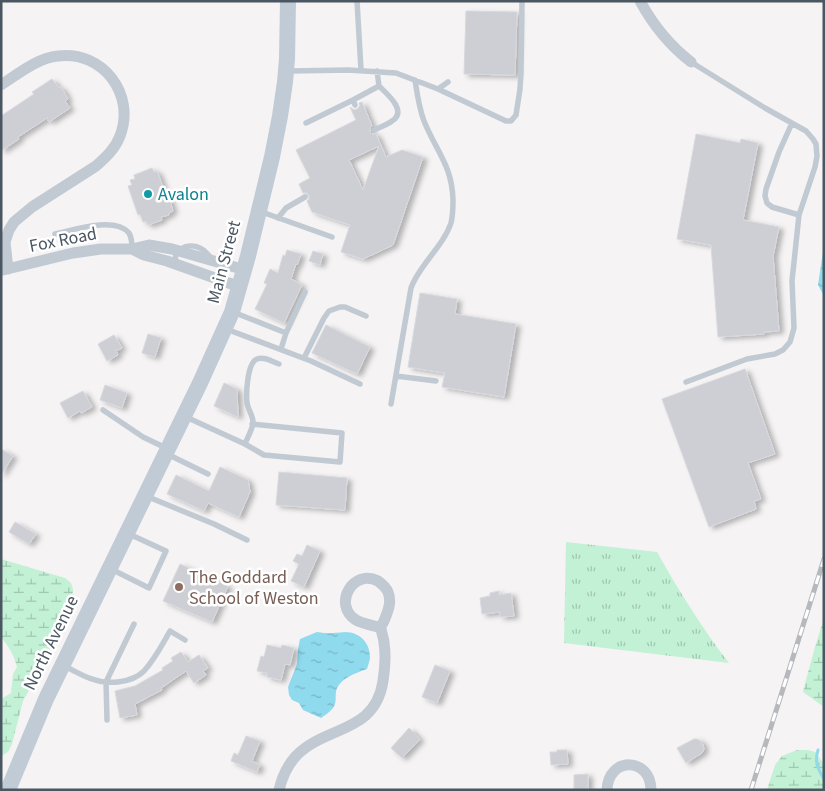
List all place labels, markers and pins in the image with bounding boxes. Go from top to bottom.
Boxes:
place label: Avalon [158,182,209,207]
marker: Avalon [142,188,154,200]
place label: The Goddard School of Weston [189,565,319,611]
marker: The Goddard School of Weston [173,581,185,593]

